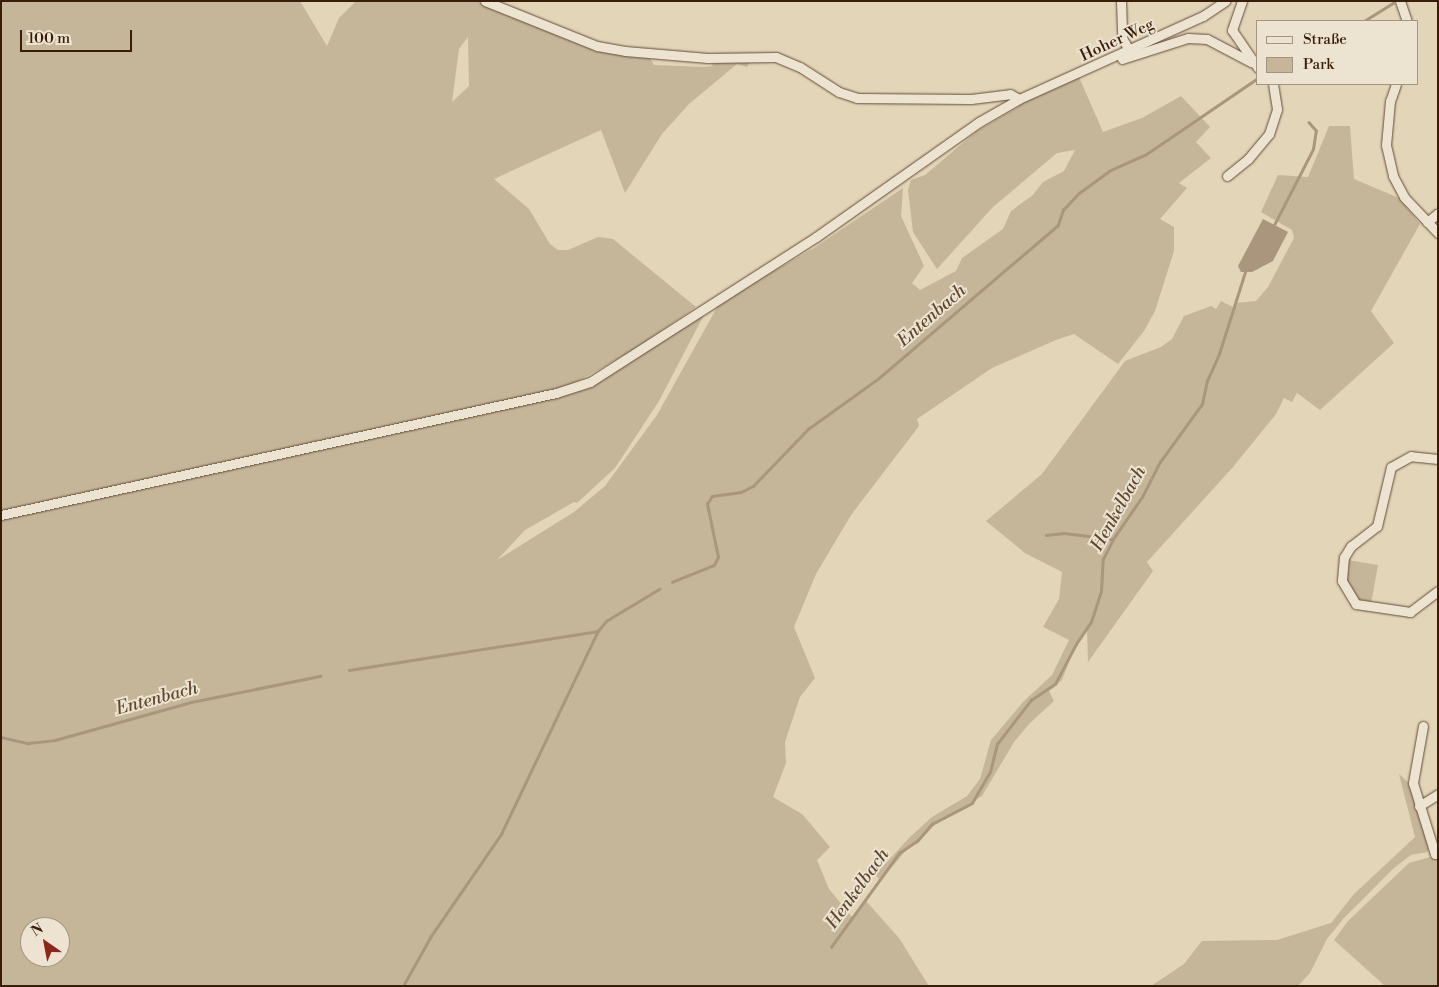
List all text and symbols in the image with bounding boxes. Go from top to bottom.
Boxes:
street label: Hoher Weg [1077,15,1157,65]
scale bar [22,20,135,52]
legend [1256,20,1419,85]
text: 100 m [28,29,70,48]
text: Straße [1303,30,1347,49]
text: Park [1303,55,1334,74]
water label: Entenbach [893,280,971,352]
water label: Henkelbach [1087,463,1151,555]
water label: Entenbach [114,678,200,720]
water label: Henkelbach [822,845,894,933]
north arrow [20,917,70,967]
text: N [28,920,47,941]

